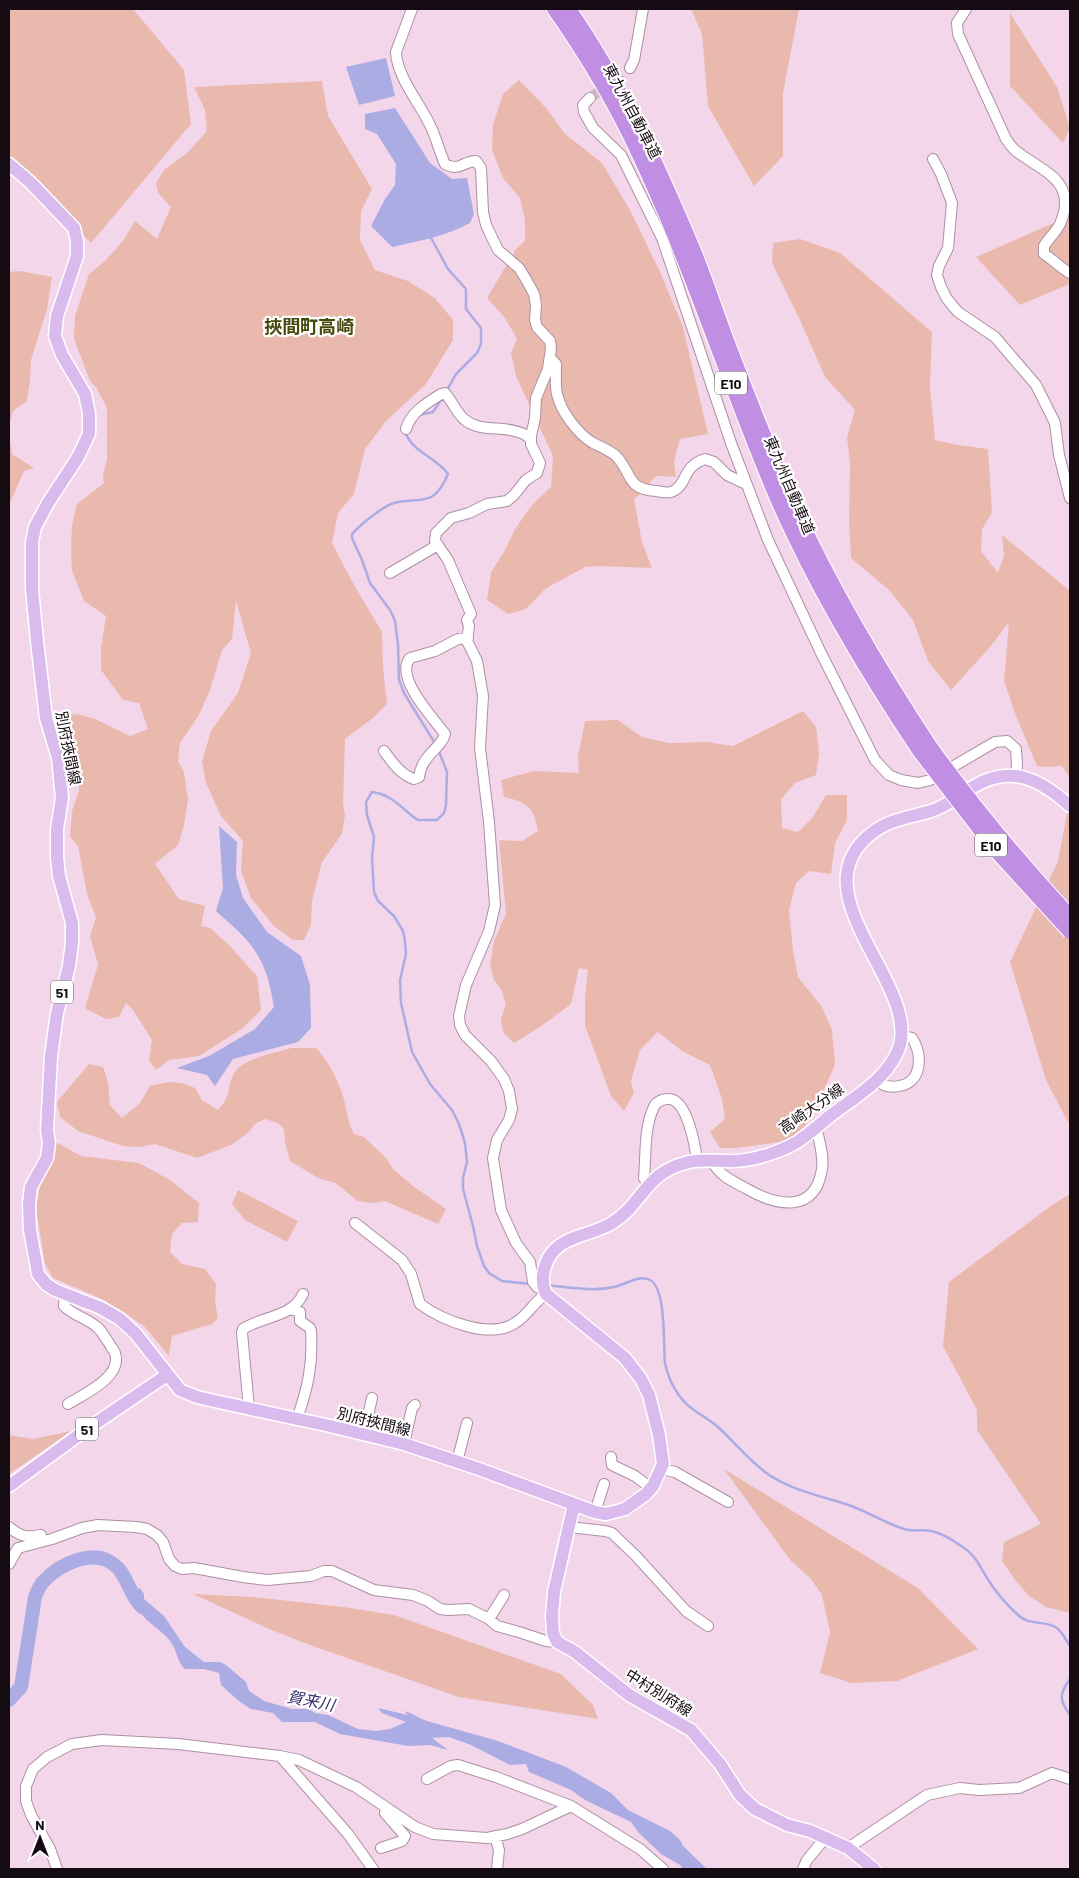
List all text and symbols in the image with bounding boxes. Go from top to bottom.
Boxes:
street label: 東九州自動車道 [600,60,666,162]
district label: 挾間町高崎 [264,315,354,337]
road number: E10 [715,372,747,394]
street label: 東九州自動車道 [761,433,819,537]
street label: 別府挾間線 [53,709,85,787]
road number: E10 [975,834,1007,856]
road number: 51 [51,980,73,1004]
street label: 高崎大分線 [775,1079,847,1137]
street label: 別府挾間線 [335,1403,413,1439]
road number: 51 [76,1418,98,1440]
street label: 中村別府線 [622,1664,696,1720]
water label: 賀来川 [286,1686,338,1714]
north arrow [15,1813,65,1863]
text: N [35,1816,45,1833]

